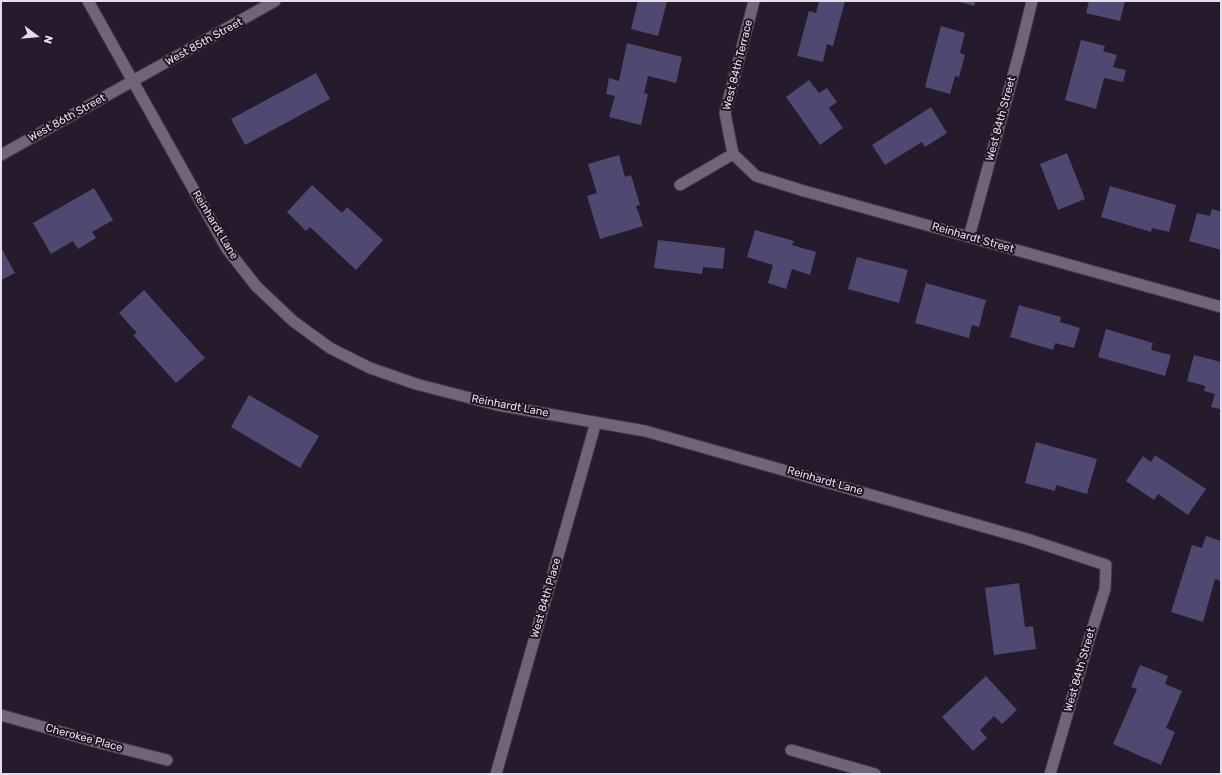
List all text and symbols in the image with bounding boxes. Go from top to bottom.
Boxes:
street label: West 85th Street [163,15,245,69]
north arrow [16,16,56,56]
street label: West 84th Terrace [720,18,756,112]
text: N [41,34,55,45]
street label: West 84th Street [983,75,1019,163]
street label: West 86th Street [26,91,108,145]
street label: Reinhardt Lane [189,188,241,262]
street label: Reinhardt Street [930,220,1016,256]
street label: Reinhardt Lane [470,392,550,420]
street label: Reinhardt Lane [786,464,864,498]
street label: West 84th Place [528,556,564,640]
street label: West 84th Street [1062,627,1098,713]
street label: Cherokee Place [44,721,124,755]

